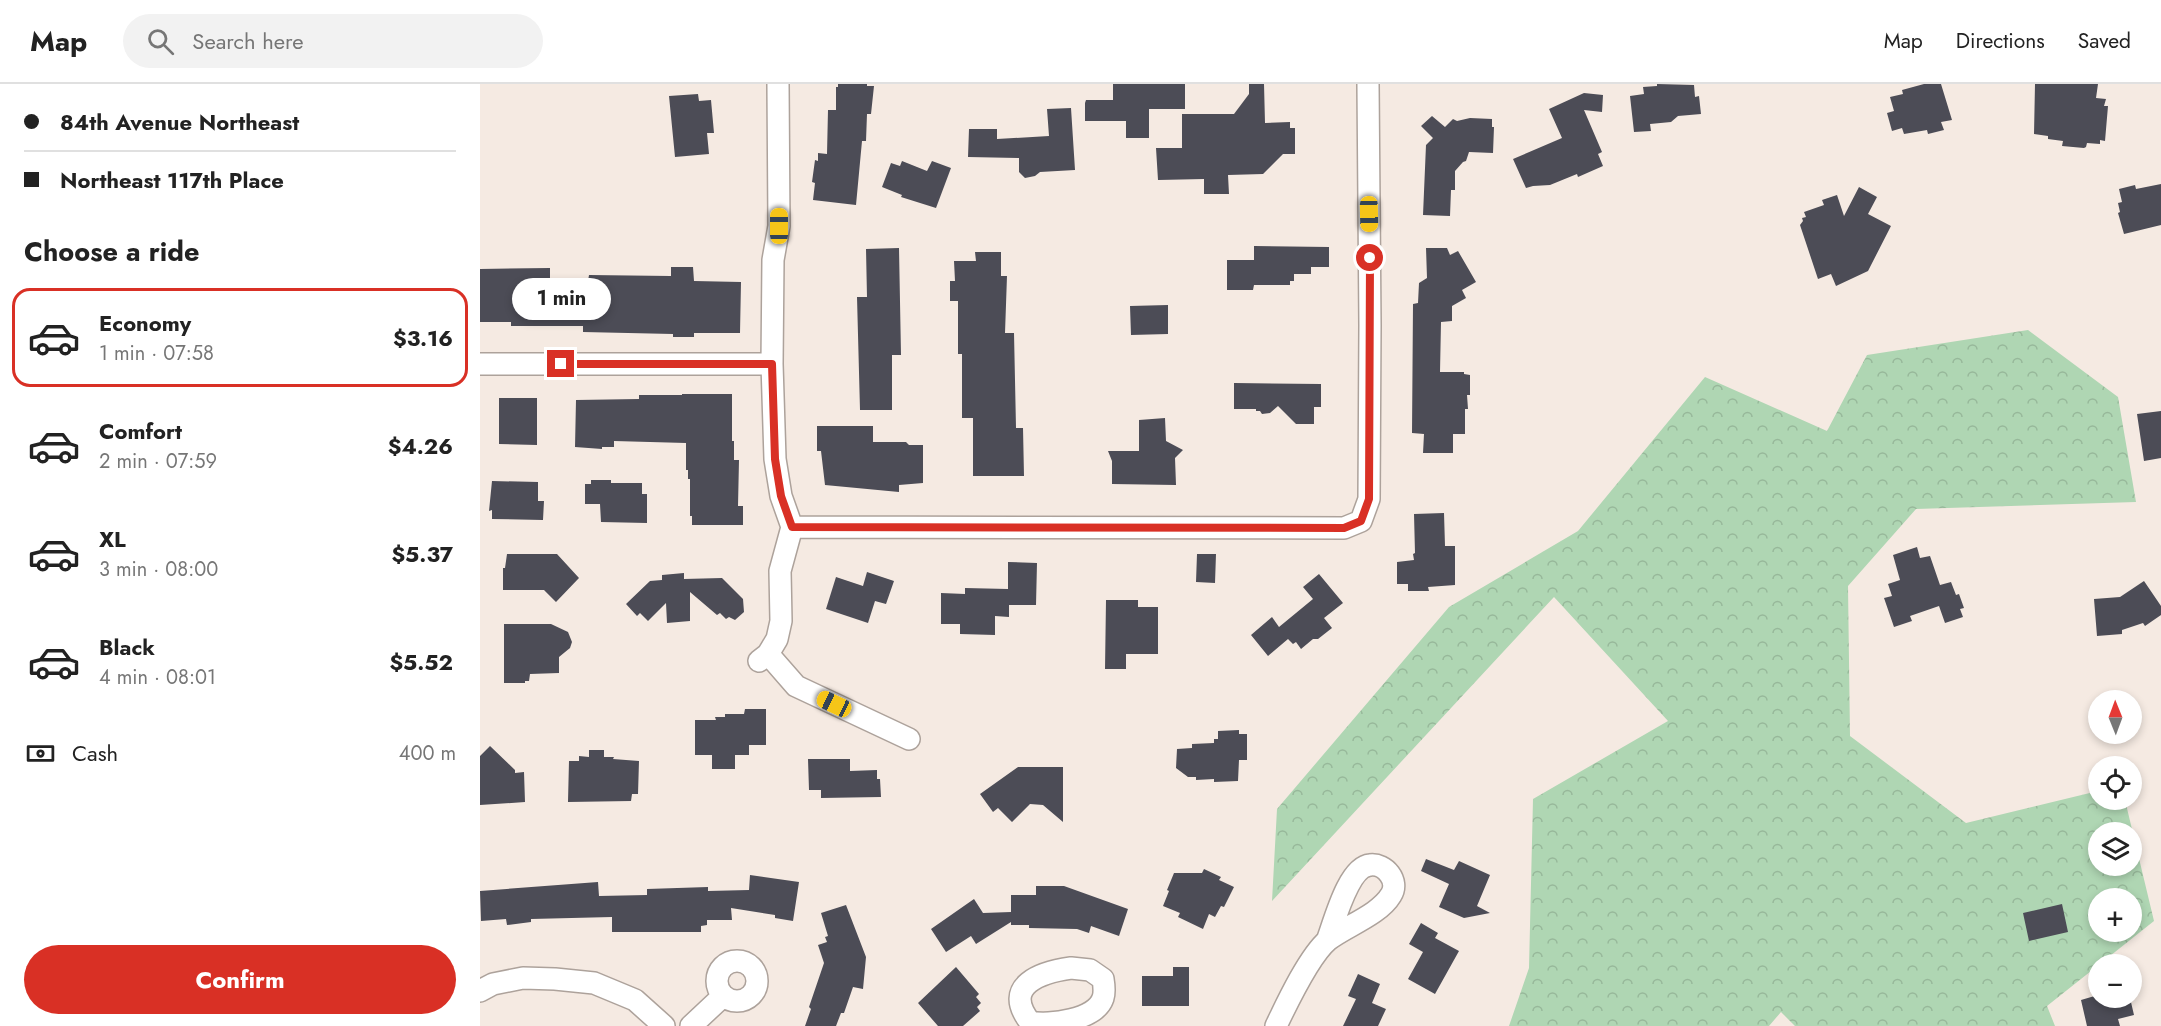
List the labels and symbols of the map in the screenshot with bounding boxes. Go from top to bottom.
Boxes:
car [1360,196,1378,232]
car [770,208,788,244]
route start [1356,244,1383,271]
callout: 1 min [512,277,610,319]
route end [547,350,574,377]
car [814,688,854,720]
north arrow [2088,690,2142,744]

